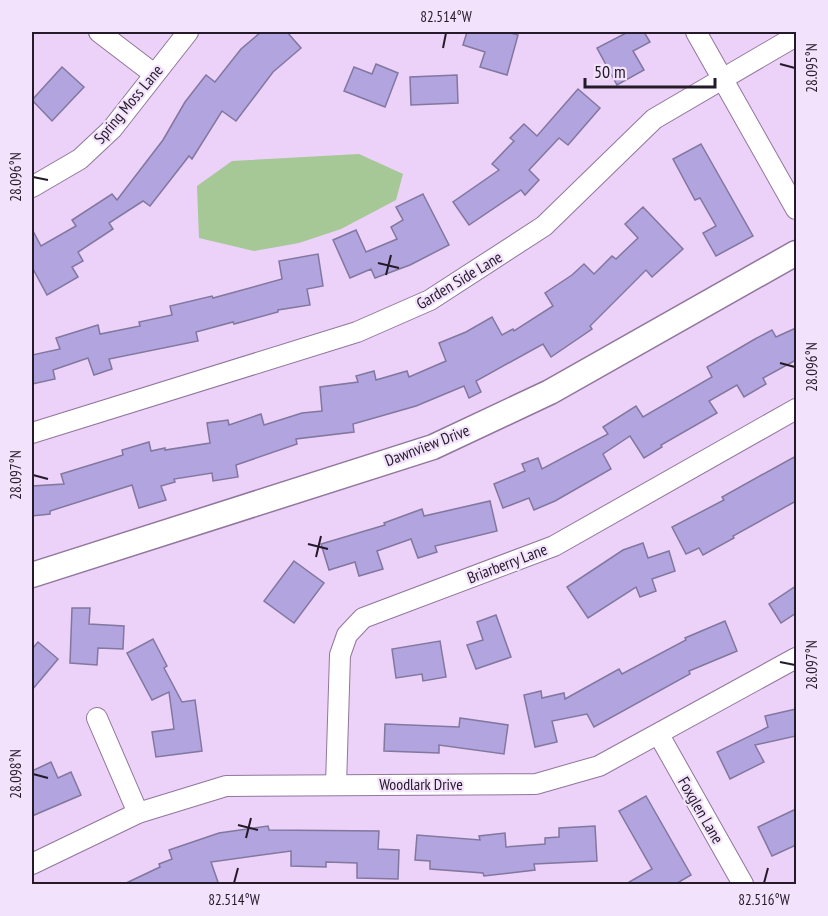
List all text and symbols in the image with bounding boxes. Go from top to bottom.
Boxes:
text: 82.514°W [420,7,472,26]
text: 28.095°N [802,43,821,93]
scale bar [585,51,716,89]
text: 50 m [594,60,626,83]
street label: Spring Moss Lane [89,61,167,147]
text: 28.096°N [6,152,25,202]
street label: Garden Side Lane [413,247,505,313]
text: 28.096°N [802,342,821,392]
street label: Dawnview Drive [382,420,472,470]
text: 28.097°N [6,450,25,500]
street label: Briarberry Lane [464,539,550,587]
text: 28.097°N [802,640,821,690]
text: 28.098°N [6,749,25,799]
street label: Foxglen Lane [674,773,728,847]
street label: Woodlark Drive [379,774,463,794]
text: 82.514°W [208,890,260,909]
text: 82.516°W [738,890,790,909]

